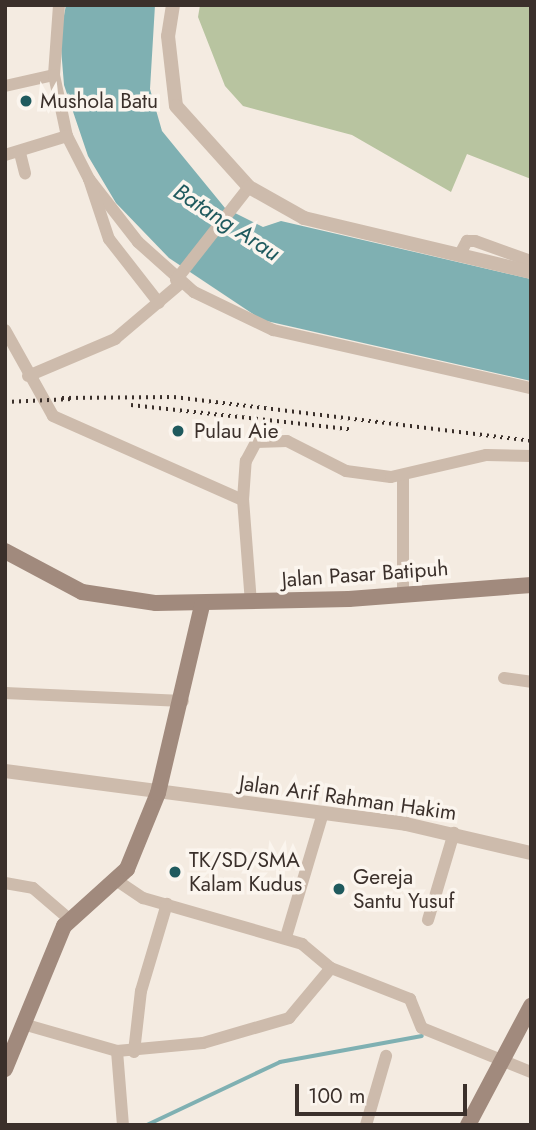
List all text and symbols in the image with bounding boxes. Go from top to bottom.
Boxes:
place label: Mushola Batu [40,88,158,114]
marker: Mushola Batu [18,93,34,109]
water label: Batang Arau [169,177,285,267]
place label: Pulau Aie [194,418,279,444]
marker: Pulau Aie [168,421,188,441]
street label: Jalan Pasar Batipuh [281,556,449,592]
street label: Jalan Arif Rahman Hakim [238,770,458,826]
place label: TK/SD/SMA Kalam Kudus [189,847,302,897]
marker: TK/SD/SMA Kalam Kudus [167,864,183,880]
place label: Gereja Santu Yusuf [353,864,455,914]
marker: Gereja Santu Yusuf [331,881,347,897]
scale bar [298,1070,470,1114]
text: 100 m [308,1081,365,1111]

